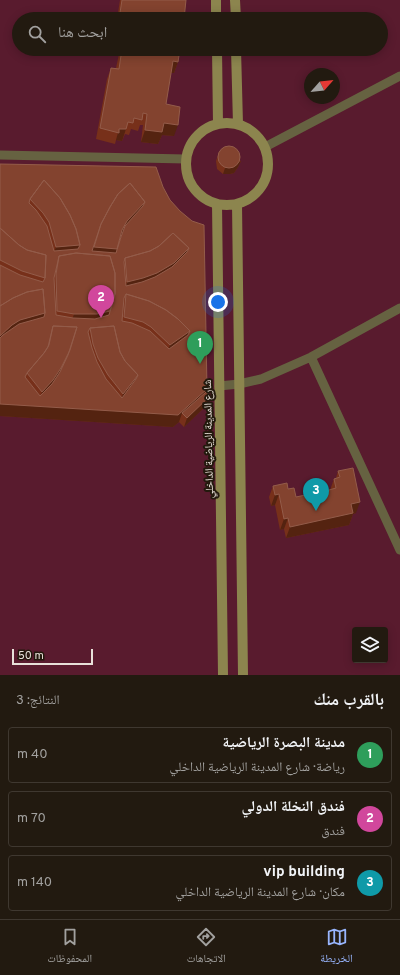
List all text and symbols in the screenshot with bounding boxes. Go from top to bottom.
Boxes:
search box [12,12,388,56]
icon: search [26,23,48,45]
text: ابحث هنا [58,24,107,43]
north arrow [304,68,340,104]
pin: 2 [88,285,114,318]
your location [208,292,228,312]
pin: 1 [187,331,213,364]
street label: شارع المدينة الرياضية الداخلي [201,379,218,499]
pin: 3 [303,478,329,511]
map controls [352,627,388,663]
button: layers [352,627,388,663]
scale bar [12,647,93,666]
text: 50 m [18,649,44,663]
text: بالقرب منك [313,690,384,712]
text: النتائج: 3 [16,693,60,709]
text: مدينة البصرة الرياضية [223,734,345,753]
text: 40 m [17,747,48,763]
text: 1 [367,747,373,763]
text: رياضة · شارع المدينة الرياضية الداخلي [170,760,345,776]
text: فندق النخلة الدولي [241,798,345,817]
text: 70 m [17,811,46,827]
text: 2 [366,811,374,827]
text: فندق [321,824,345,840]
text: vip building [263,863,345,882]
text: 140 m [17,875,52,891]
text: 3 [366,875,374,891]
text: مكان · شارع المدينة الرياضية الداخلي [176,885,345,901]
tab: المحفوظات [47,926,92,969]
tab: الاتجاهات [187,926,226,969]
tab: الخريطة [320,926,353,969]

